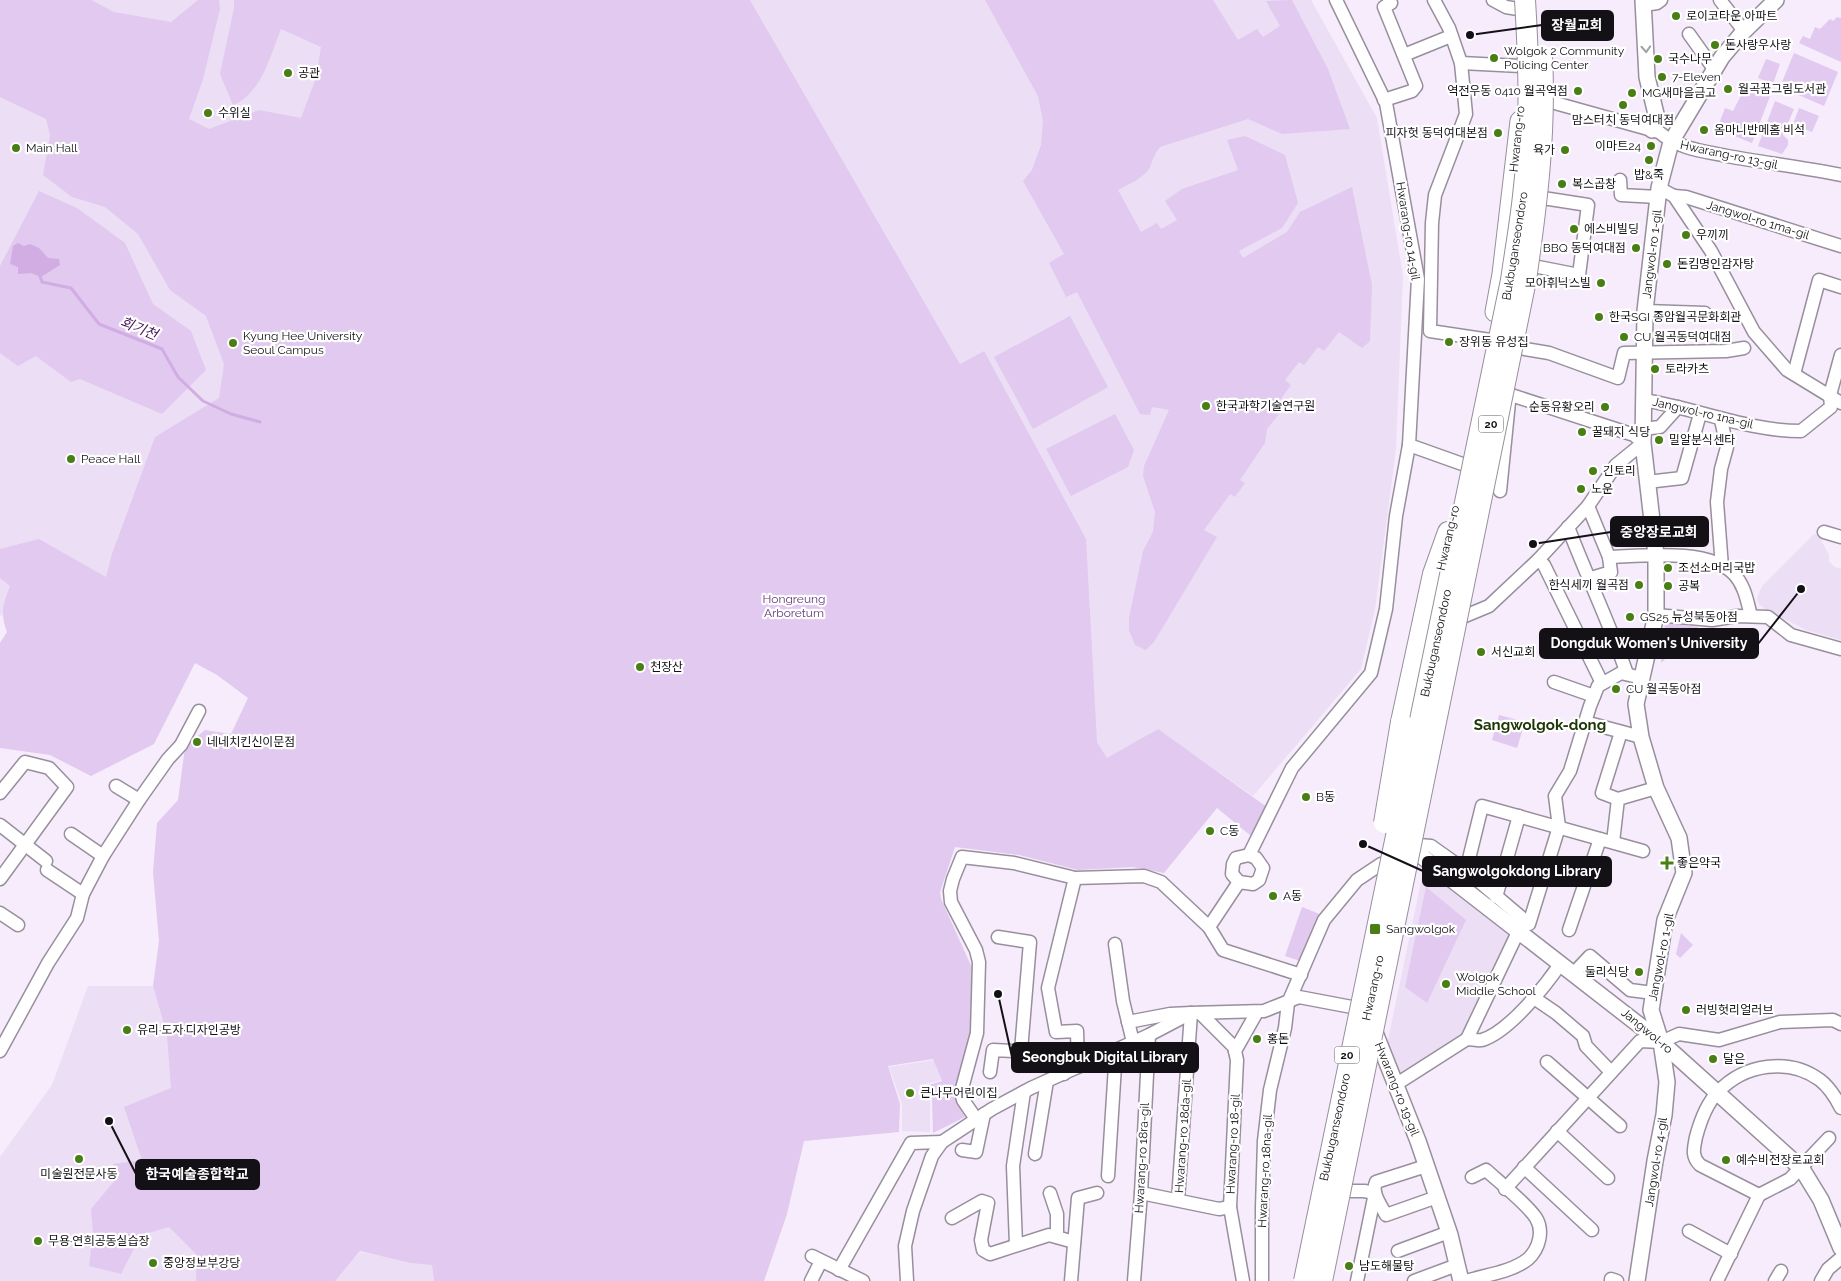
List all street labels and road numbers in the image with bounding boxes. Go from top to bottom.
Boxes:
street label: Hwarang-ro [1507,105,1527,173]
street label: Hwarang-ro 13-gil [1679,138,1780,172]
street label: Hwarang-ro 14-gil [1393,181,1423,282]
street label: Bukbuganseondoro [1500,191,1530,301]
street label: Jangwol-ro 1ma-gil [1705,198,1812,243]
street label: Jangwol-ro 1-gil [1640,208,1664,299]
street label: Jangwol-ro 1na-gil [1651,395,1755,432]
road number: 20 [1478,416,1504,432]
street label: Hwarang-ro [1434,504,1462,572]
street label: Bukbuganseondoro [1418,588,1454,698]
street label: Jangwol-ro 1-gil [1646,911,1677,1002]
street label: Hwarang-ro [1359,954,1387,1022]
street label: Jangwol-ro [1619,1006,1675,1056]
street label: Hwarang-ro 19-gil [1372,1040,1422,1139]
road number: 20 [1334,1046,1360,1064]
street label: Bukbuganseondoro [1317,1072,1353,1182]
street label: Hwarang-ro 18da-gil [1172,1078,1194,1193]
street label: Hwarang-ro 18-gil [1223,1093,1243,1194]
street label: Hwarang-ro 18ra-gil [1132,1102,1152,1214]
street label: Hwarang-ro 18na-gil [1255,1113,1275,1228]
street label: Jangwol-ro 4-gil [1642,1115,1670,1208]

